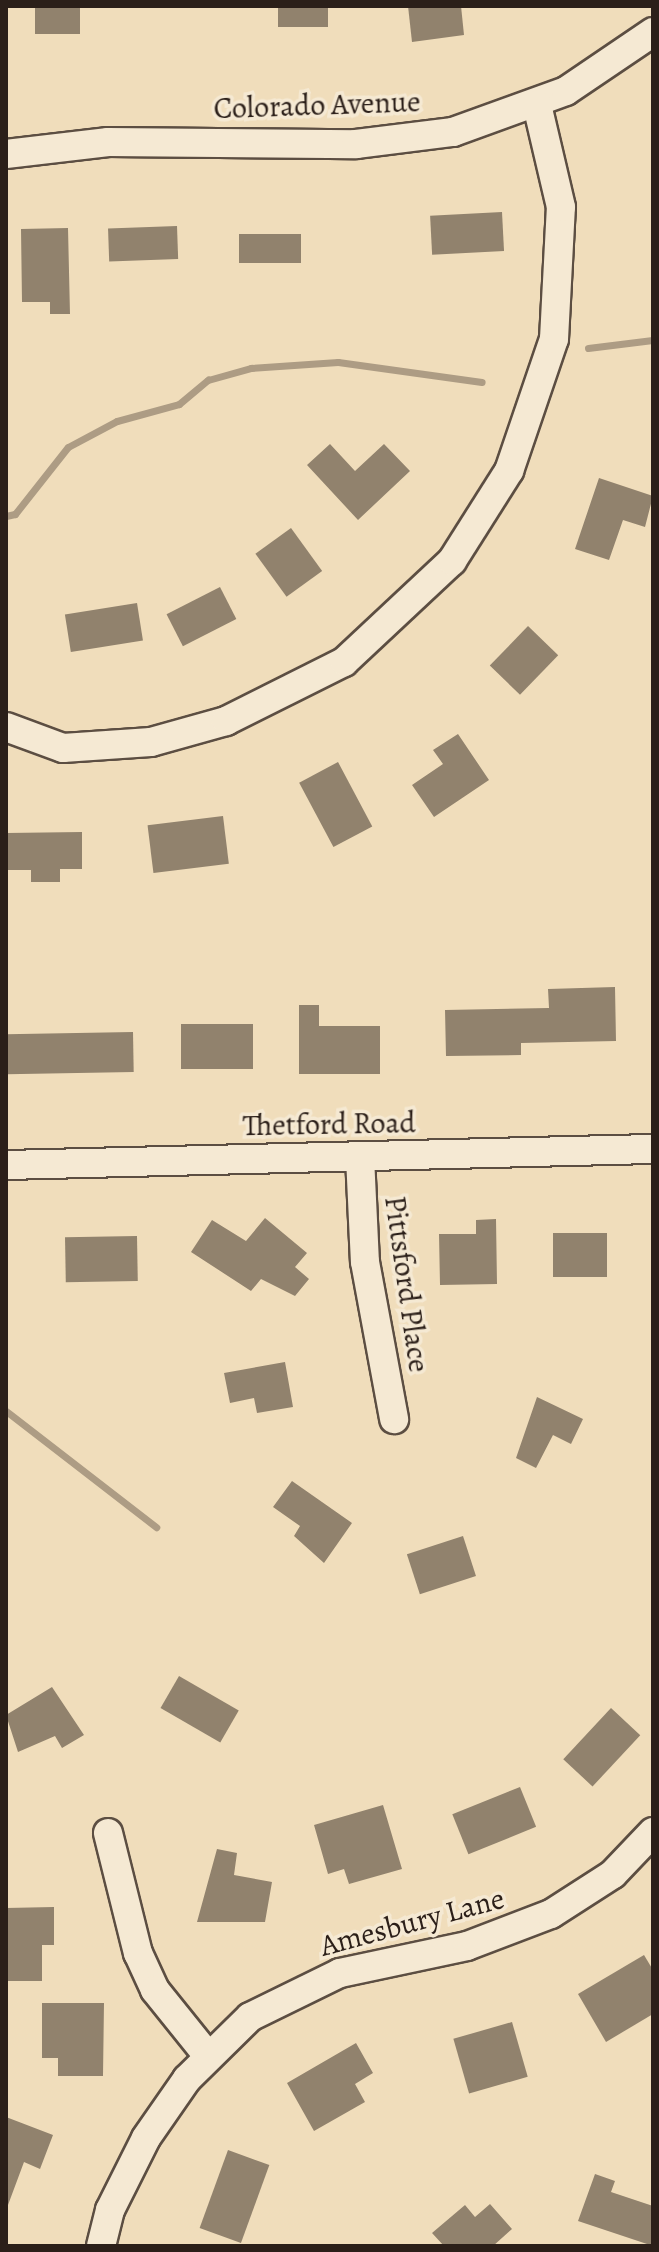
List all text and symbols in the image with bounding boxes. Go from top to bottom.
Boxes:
street label: Colorado Avenue [213,83,421,127]
street label: Thetford Road [242,1104,416,1144]
street label: Pittsford Place [377,1194,437,1374]
street label: Amesbury Lane [316,1880,508,1964]

